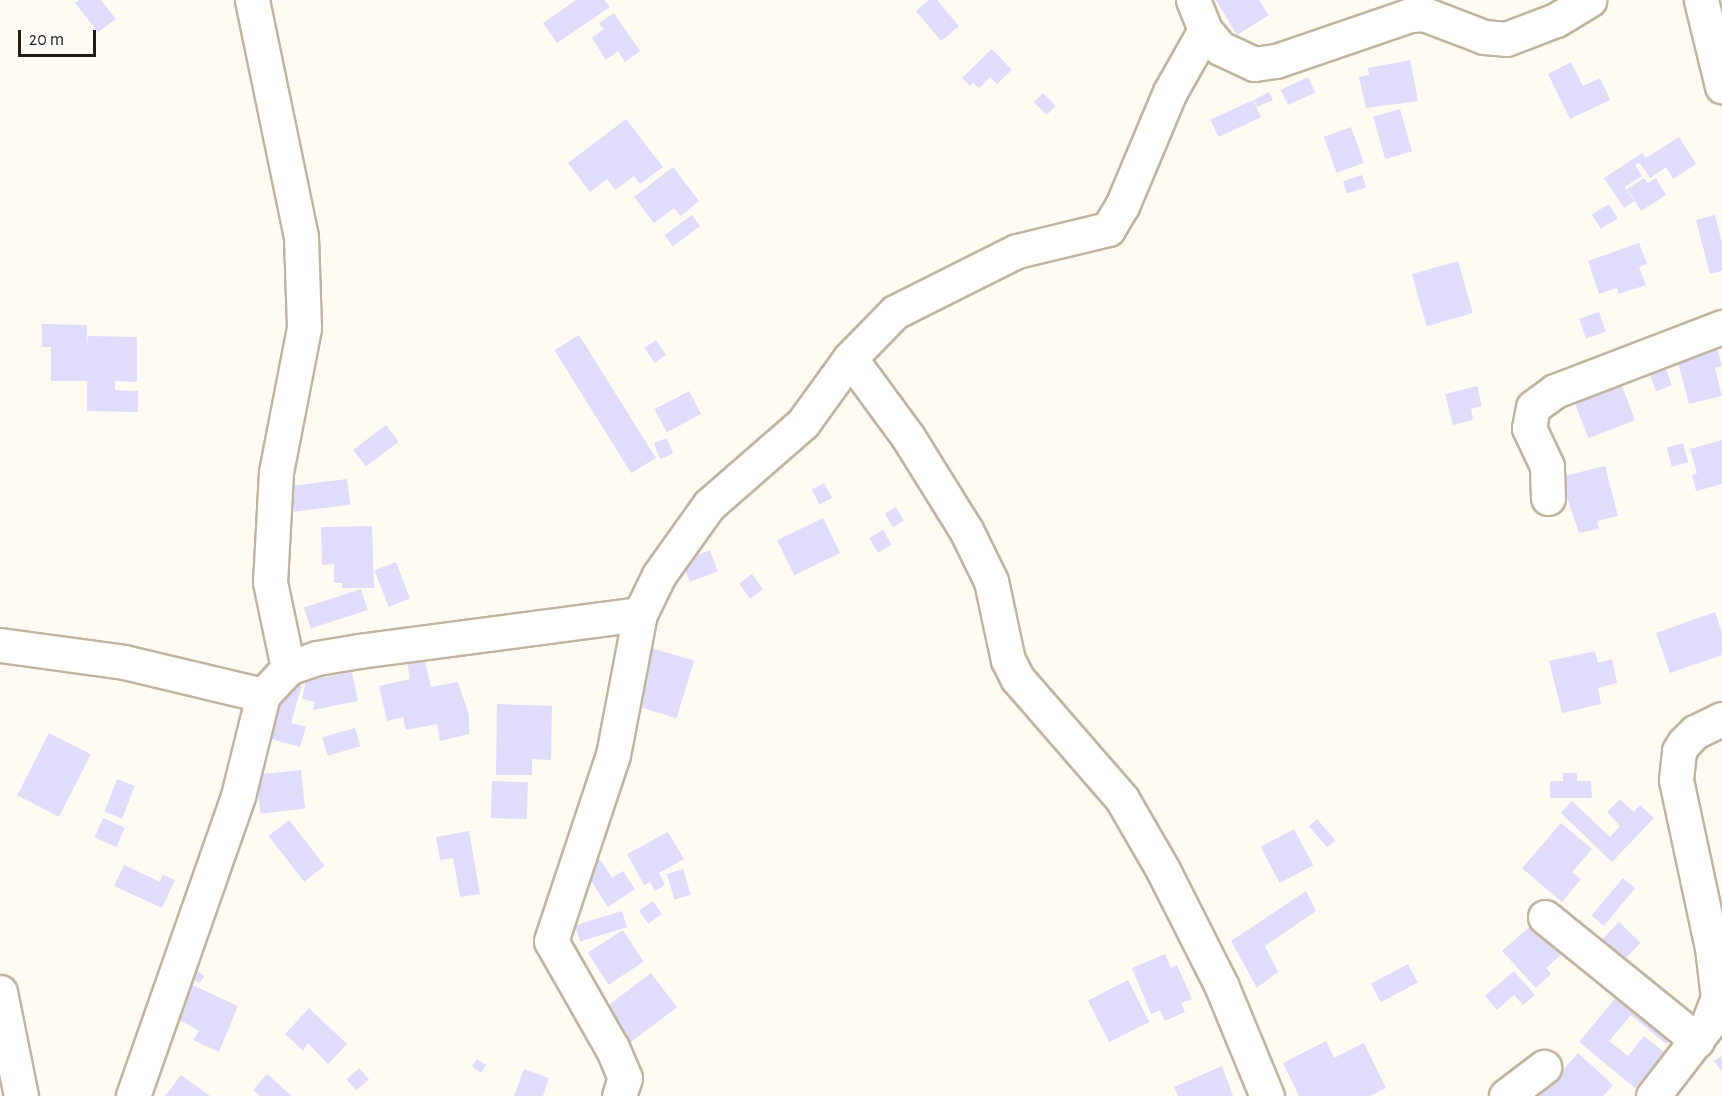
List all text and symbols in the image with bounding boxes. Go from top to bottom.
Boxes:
scale bar [21,18,99,56]
text: 20 m [29,31,64,49]

